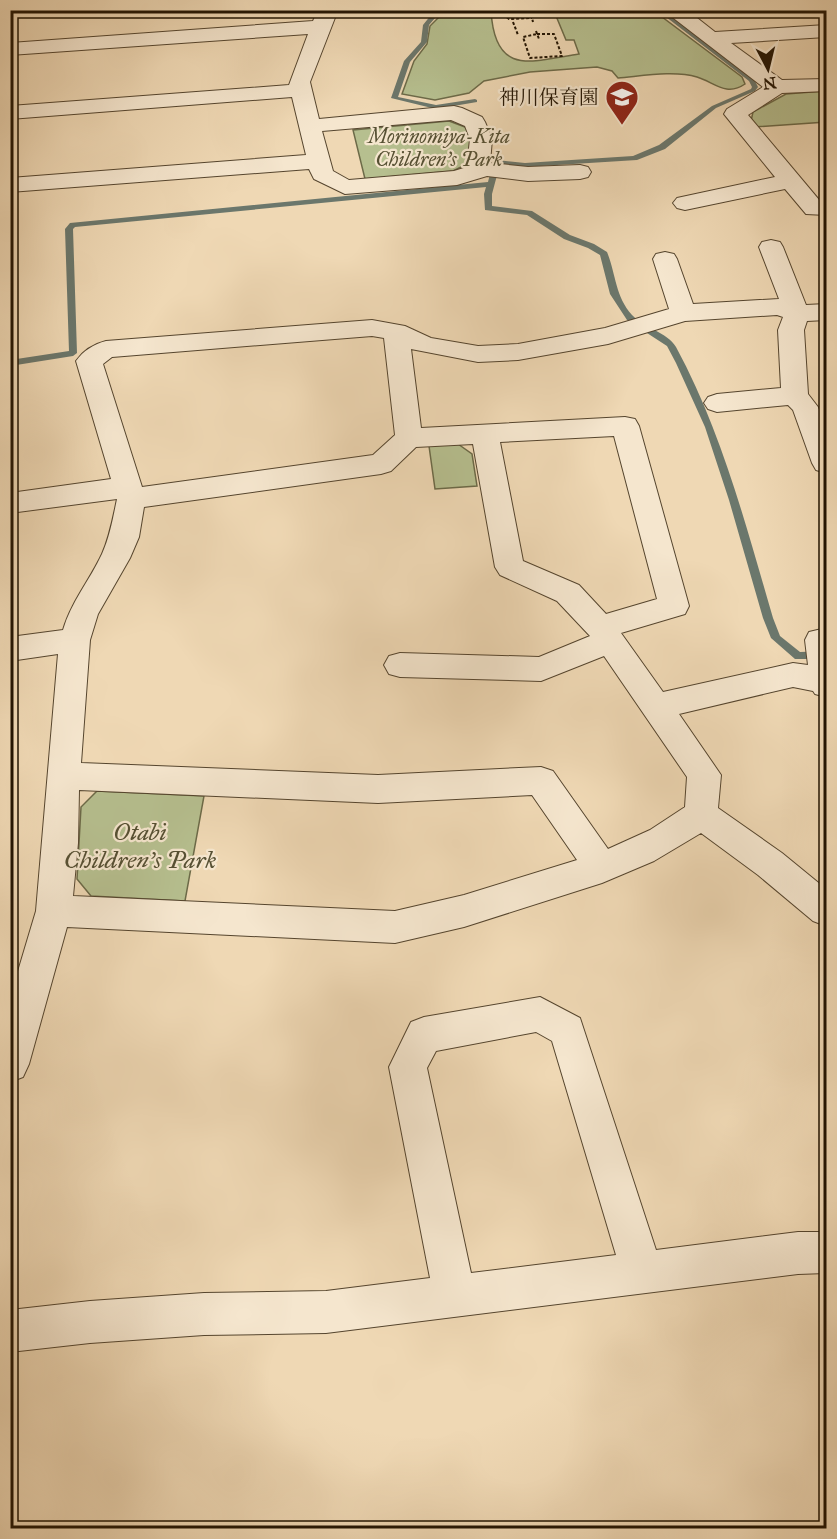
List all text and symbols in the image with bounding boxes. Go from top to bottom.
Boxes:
north arrow [738,39,798,99]
text: N [761,73,778,94]
school or university icon: 神川保育園 [604,79,640,126]
place label: 神川保育園 [499,85,599,109]
park label: Morinomiya-Kita Children's Park [366,124,510,171]
park label: Otabi Children's Park [64,817,217,875]

